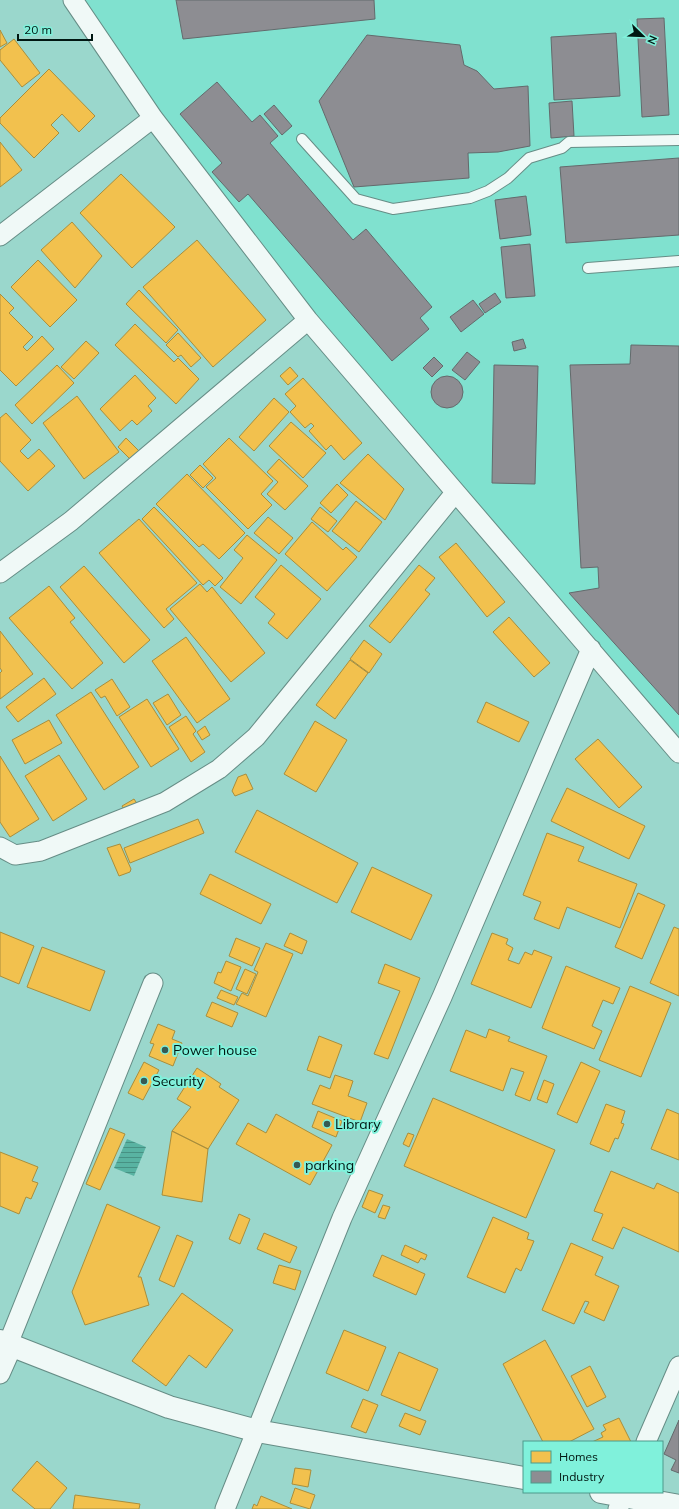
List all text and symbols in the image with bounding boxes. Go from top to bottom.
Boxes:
scale bar [18,16,92,42]
north arrow [623,16,663,56]
text: 20 m [24,22,52,37]
text: N [644,33,660,46]
place label: Power house [173,1041,257,1059]
marker: Power house [160,1045,170,1055]
place label: Security [152,1072,205,1090]
marker: Security [139,1076,149,1086]
place label: Library [335,1115,381,1133]
marker: Library [322,1119,332,1129]
place label: parking [305,1156,354,1174]
marker: parking [292,1160,302,1170]
legend [523,1441,663,1493]
text: Homes [559,1449,598,1464]
text: Industry [559,1469,605,1484]

